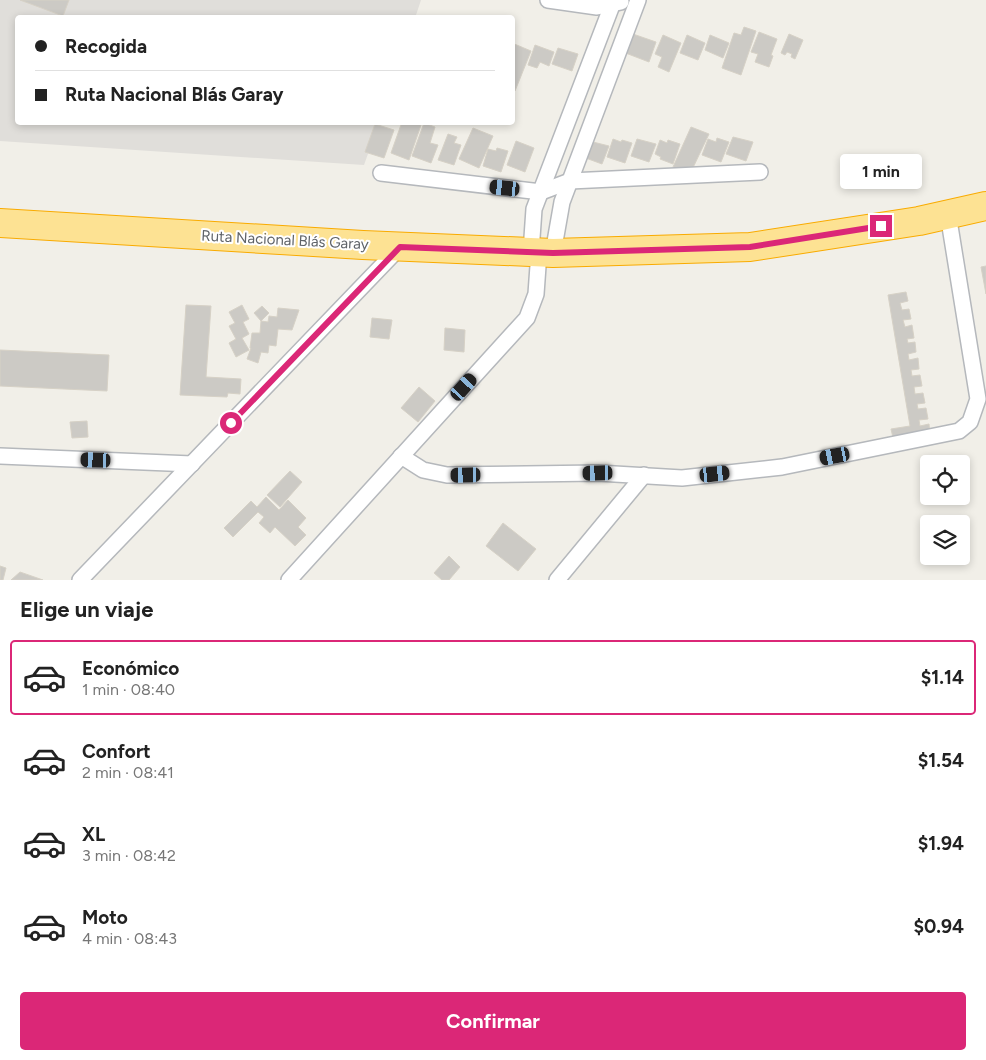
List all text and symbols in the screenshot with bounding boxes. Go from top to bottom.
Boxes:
text: Recogida [65,35,147,58]
text: Ruta Nacional Blás Garay [65,83,283,106]
callout: 1 min [840,154,922,188]
text: 1 min [862,162,900,181]
car [489,179,520,197]
route end [870,215,892,237]
street label: Ruta Nacional Blás Garay [201,227,369,253]
car [448,371,479,403]
route start [220,412,242,434]
car [818,446,851,466]
car [80,452,111,468]
map controls [920,455,970,565]
button: locate [920,455,970,505]
car [582,465,613,481]
car [699,465,730,483]
car [450,467,481,483]
button: layers [920,515,970,565]
text: Elige un viaje [20,596,153,623]
icon: car [22,655,67,700]
text: Económico [82,657,179,680]
text: $1.14 [921,666,964,689]
text: 1 min · 08:40 [82,680,175,699]
icon: car [22,738,67,783]
text: Confort [82,740,151,763]
text: $1.54 [918,749,964,772]
text: 2 min · 08:41 [82,763,174,782]
icon: car [22,821,67,866]
text: XL [82,823,105,846]
text: $1.94 [918,832,964,855]
text: 3 min · 08:42 [82,846,176,865]
icon: car [22,904,67,949]
text: Moto [82,906,128,929]
text: $0.94 [913,915,964,938]
text: 4 min · 08:43 [82,929,177,948]
button: Confirmar [20,992,966,1050]

